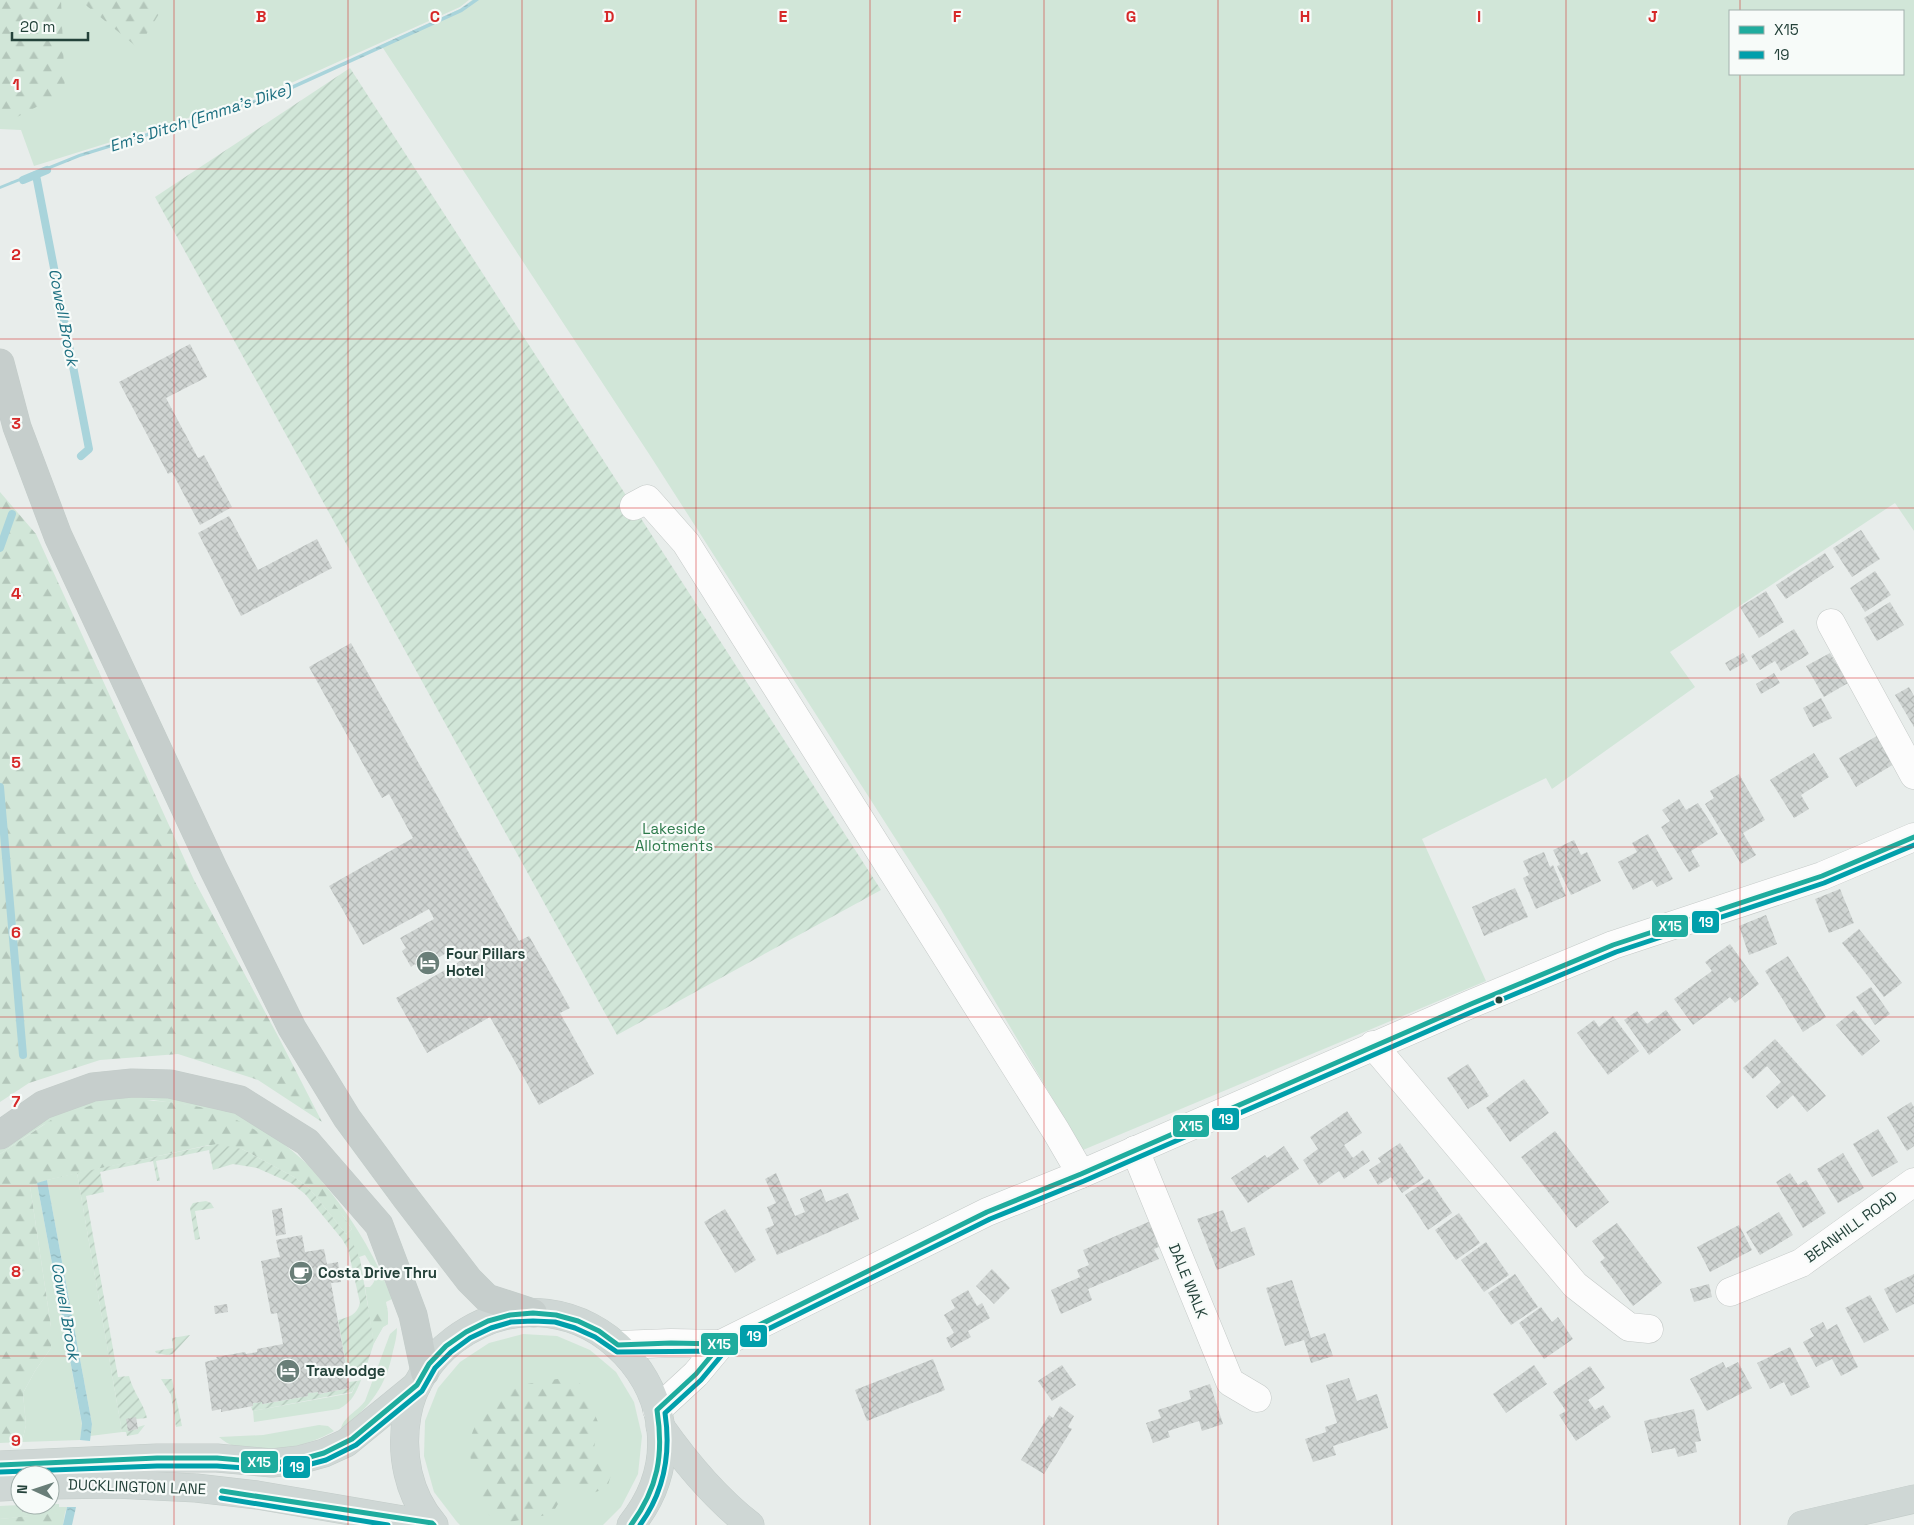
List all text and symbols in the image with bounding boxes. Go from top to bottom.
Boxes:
text: B [256,6,266,27]
text: C [430,6,440,27]
text: D [604,6,614,27]
text: E [779,6,788,27]
text: F [953,6,962,27]
text: G [1126,6,1136,27]
text: H [1300,6,1310,27]
text: I [1477,6,1481,27]
text: J [1648,6,1658,27]
scale bar [12,10,89,42]
legend [1729,10,1904,75]
text: 20 m [20,17,55,36]
text: X15 [1774,20,1799,39]
text: 19 [1774,45,1789,64]
text: 1 [12,74,20,95]
water label: Em's Ditch (Emma's Dike) [107,78,295,157]
text: 2 [11,244,21,265]
water label: Cowell Brook [44,267,84,370]
text: 3 [11,413,21,434]
text: 4 [11,583,21,604]
text: 5 [11,752,21,773]
park label: Lakeside Allotments [635,819,713,855]
line badge: 19 [1691,910,1720,934]
text: 19 [1699,913,1713,931]
line badge: X15 [1651,914,1689,938]
text: X15 [1658,917,1682,935]
text: 6 [11,922,21,943]
place label: Four Pillars Hotel [446,944,526,980]
hotel icon: Four Pillars Hotel [415,950,441,976]
unlabelled marker [1494,995,1504,1005]
text: 7 [12,1091,21,1112]
line badge: 19 [1211,1107,1240,1131]
text: 19 [1219,1110,1233,1128]
line badge: X15 [1172,1114,1210,1138]
text: X15 [1179,1117,1203,1135]
street label: BEANHILL ROAD [1801,1187,1901,1267]
street label: DALE WALK [1165,1241,1212,1321]
cafe icon: Costa Drive Thru [288,1260,314,1286]
text: 8 [11,1261,21,1282]
water label: Cowell Brook [47,1261,85,1364]
place label: Costa Drive Thru [318,1263,437,1282]
line badge: 19 [739,1324,768,1348]
text: 19 [747,1327,761,1345]
line badge: X15 [700,1332,739,1356]
text: X15 [707,1335,731,1353]
hotel icon: Travelodge [275,1358,301,1384]
place label: Travelodge [306,1361,386,1380]
text: 9 [11,1430,21,1451]
line badge: X15 [240,1450,279,1474]
text: X15 [247,1453,271,1471]
line badge: 19 [282,1455,311,1479]
text: 19 [290,1458,304,1476]
north arrow [10,1465,60,1515]
street label: DUCKLINGTON LANE [68,1475,206,1498]
text: N [13,1484,31,1494]

